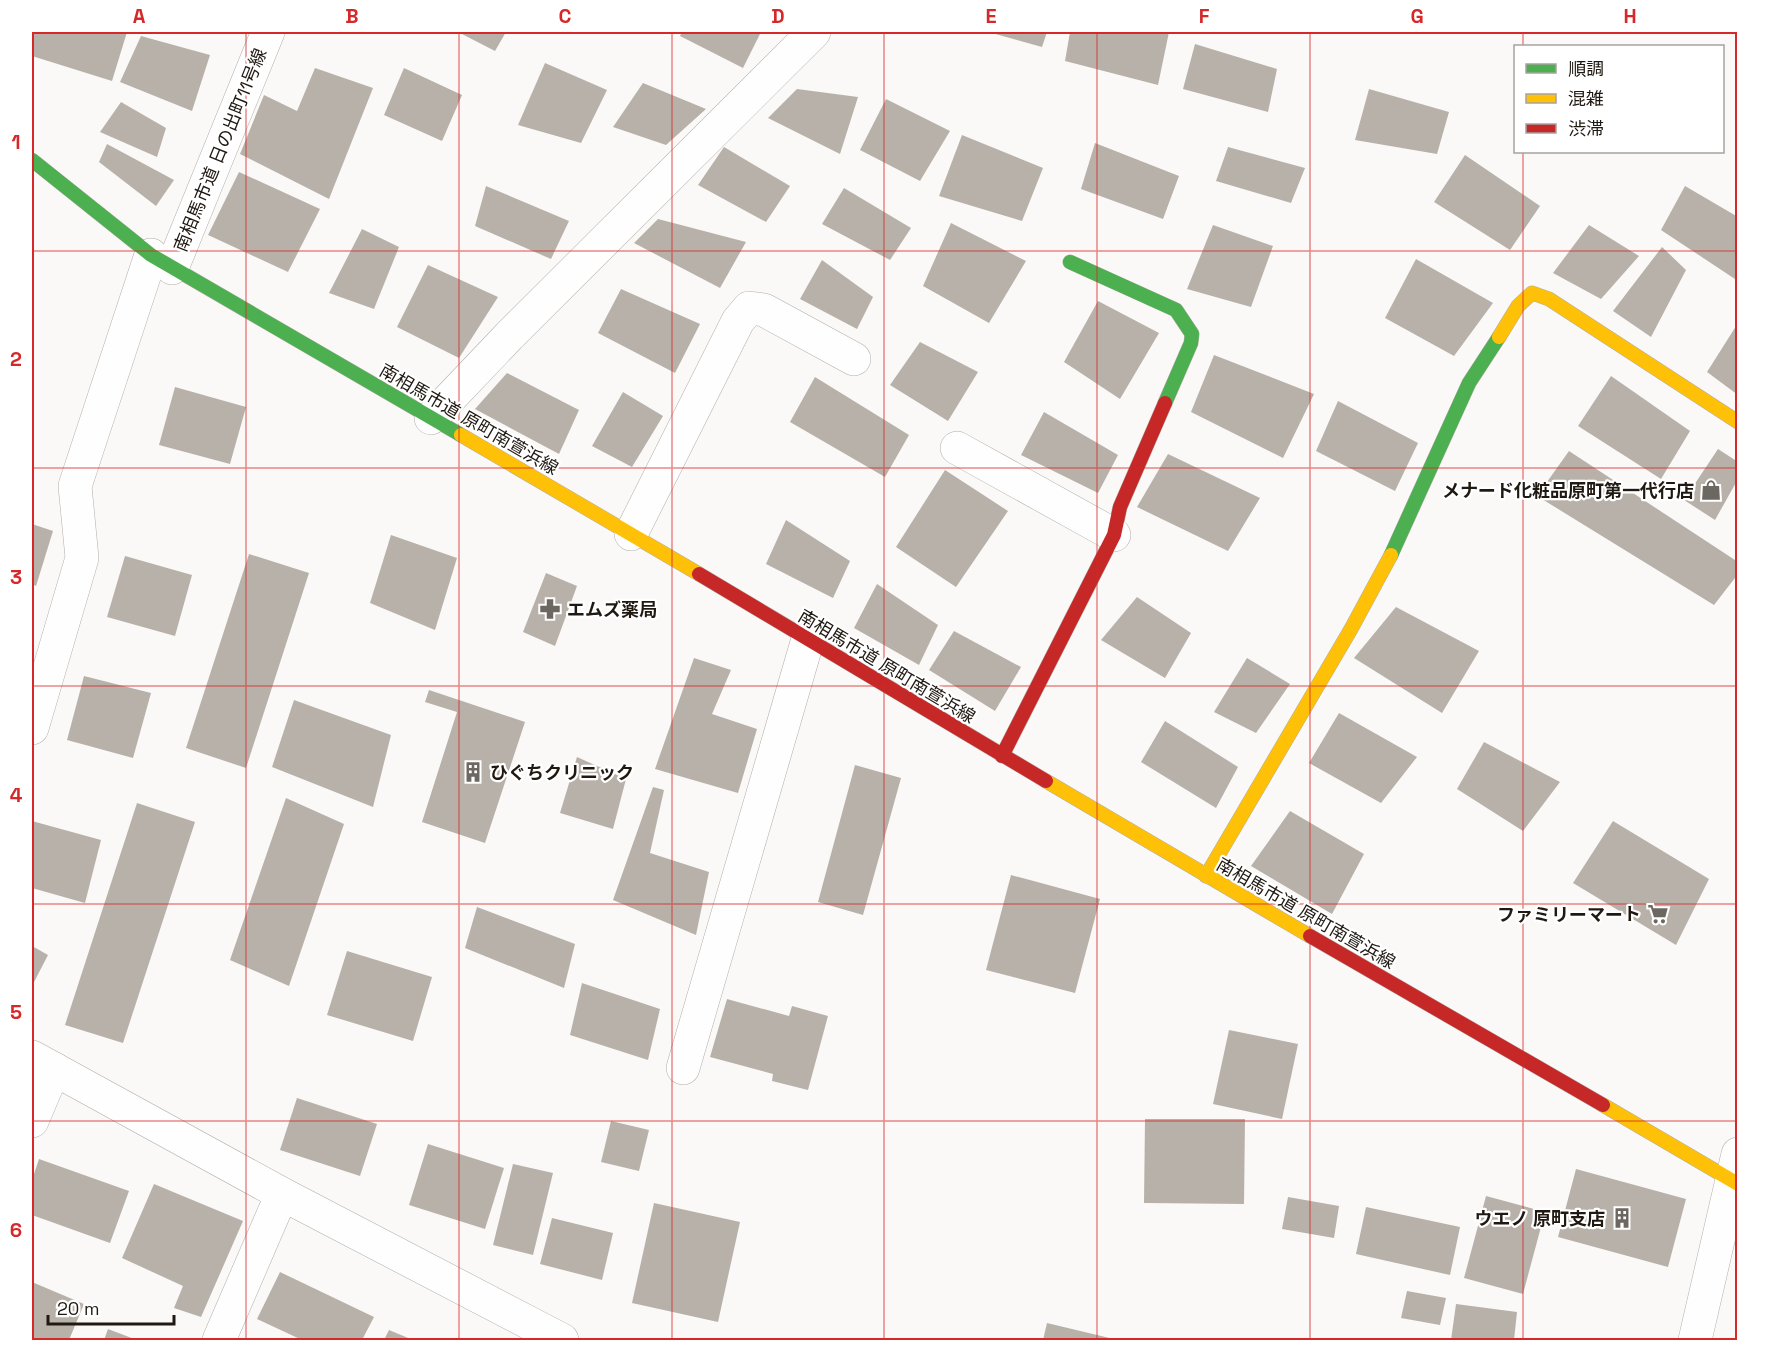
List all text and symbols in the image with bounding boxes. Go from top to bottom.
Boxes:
text: A [133,3,146,29]
text: B [345,3,359,29]
text: C [559,3,572,29]
text: D [771,3,785,29]
text: E [985,3,997,29]
text: F [1199,3,1210,29]
text: G [1410,3,1424,29]
text: H [1623,3,1637,29]
street label: 南相馬市道 日の出町11号線 [169,45,271,255]
legend [1514,45,1724,153]
text: 順調 [1568,57,1604,80]
text: 混雑 [1568,87,1604,110]
text: 渋滞 [1568,117,1604,140]
text: 1 [11,129,21,155]
text: 2 [10,346,22,372]
street label: 南相馬市道 原町南萱浜線 [376,358,562,480]
shop icon: メナード化粧品原町第一代行店 [1699,478,1723,502]
place label: メナード化粧品原町第一代行店 [1442,479,1694,502]
text: 3 [10,564,22,590]
pharmacy icon: エムズ薬局 [538,597,562,621]
place label: エムズ薬局 [567,598,657,621]
street label: 南相馬市道 原町南萱浜線 [794,604,980,728]
building icon: ひぐちクリニック [461,760,485,784]
place label: ひぐちクリニック [490,761,634,784]
text: 4 [10,782,23,808]
street label: 南相馬市道 原町南萱浜線 [1213,852,1399,974]
supermarket icon: ファミリーマート [1646,902,1670,926]
place label: ファミリーマート [1497,903,1641,926]
text: 5 [10,999,22,1025]
building icon: ウエノ 原町支店 [1610,1206,1634,1230]
place label: ウエノ 原町支店 [1474,1207,1605,1230]
text: 6 [10,1217,22,1243]
scale bar [48,1288,174,1326]
text: 20 m [57,1297,100,1320]

